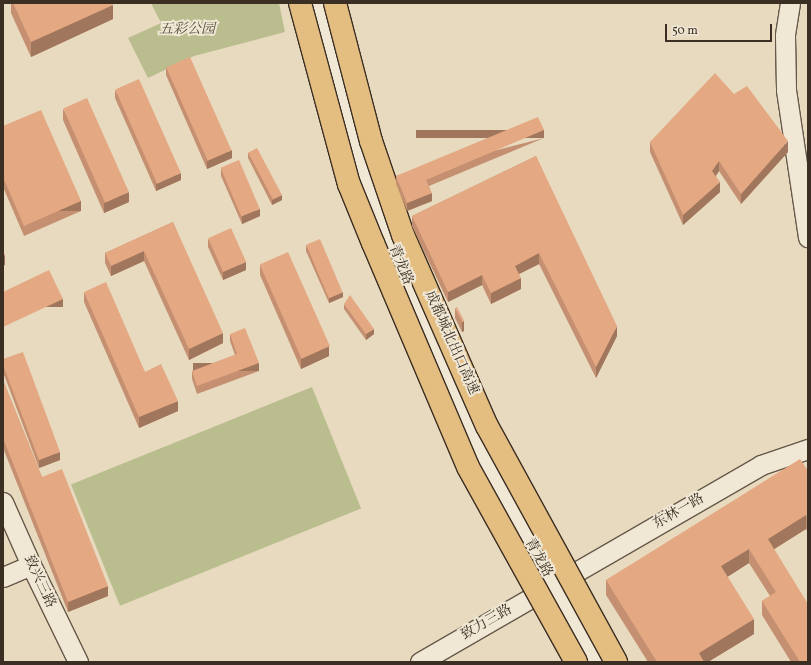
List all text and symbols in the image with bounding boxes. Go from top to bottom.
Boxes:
scale bar [667,16,774,42]
park label: 五彩公园 [159,22,215,38]
text: 50 m [672,23,698,39]
street label: 青龙路 [384,242,416,288]
street label: 成都城北出口高速 [421,288,481,398]
street label: 东林一路 [651,491,707,533]
street label: 青龙路 [520,536,556,580]
street label: 致兴三路 [20,553,58,611]
street label: 致力三路 [459,602,515,644]

